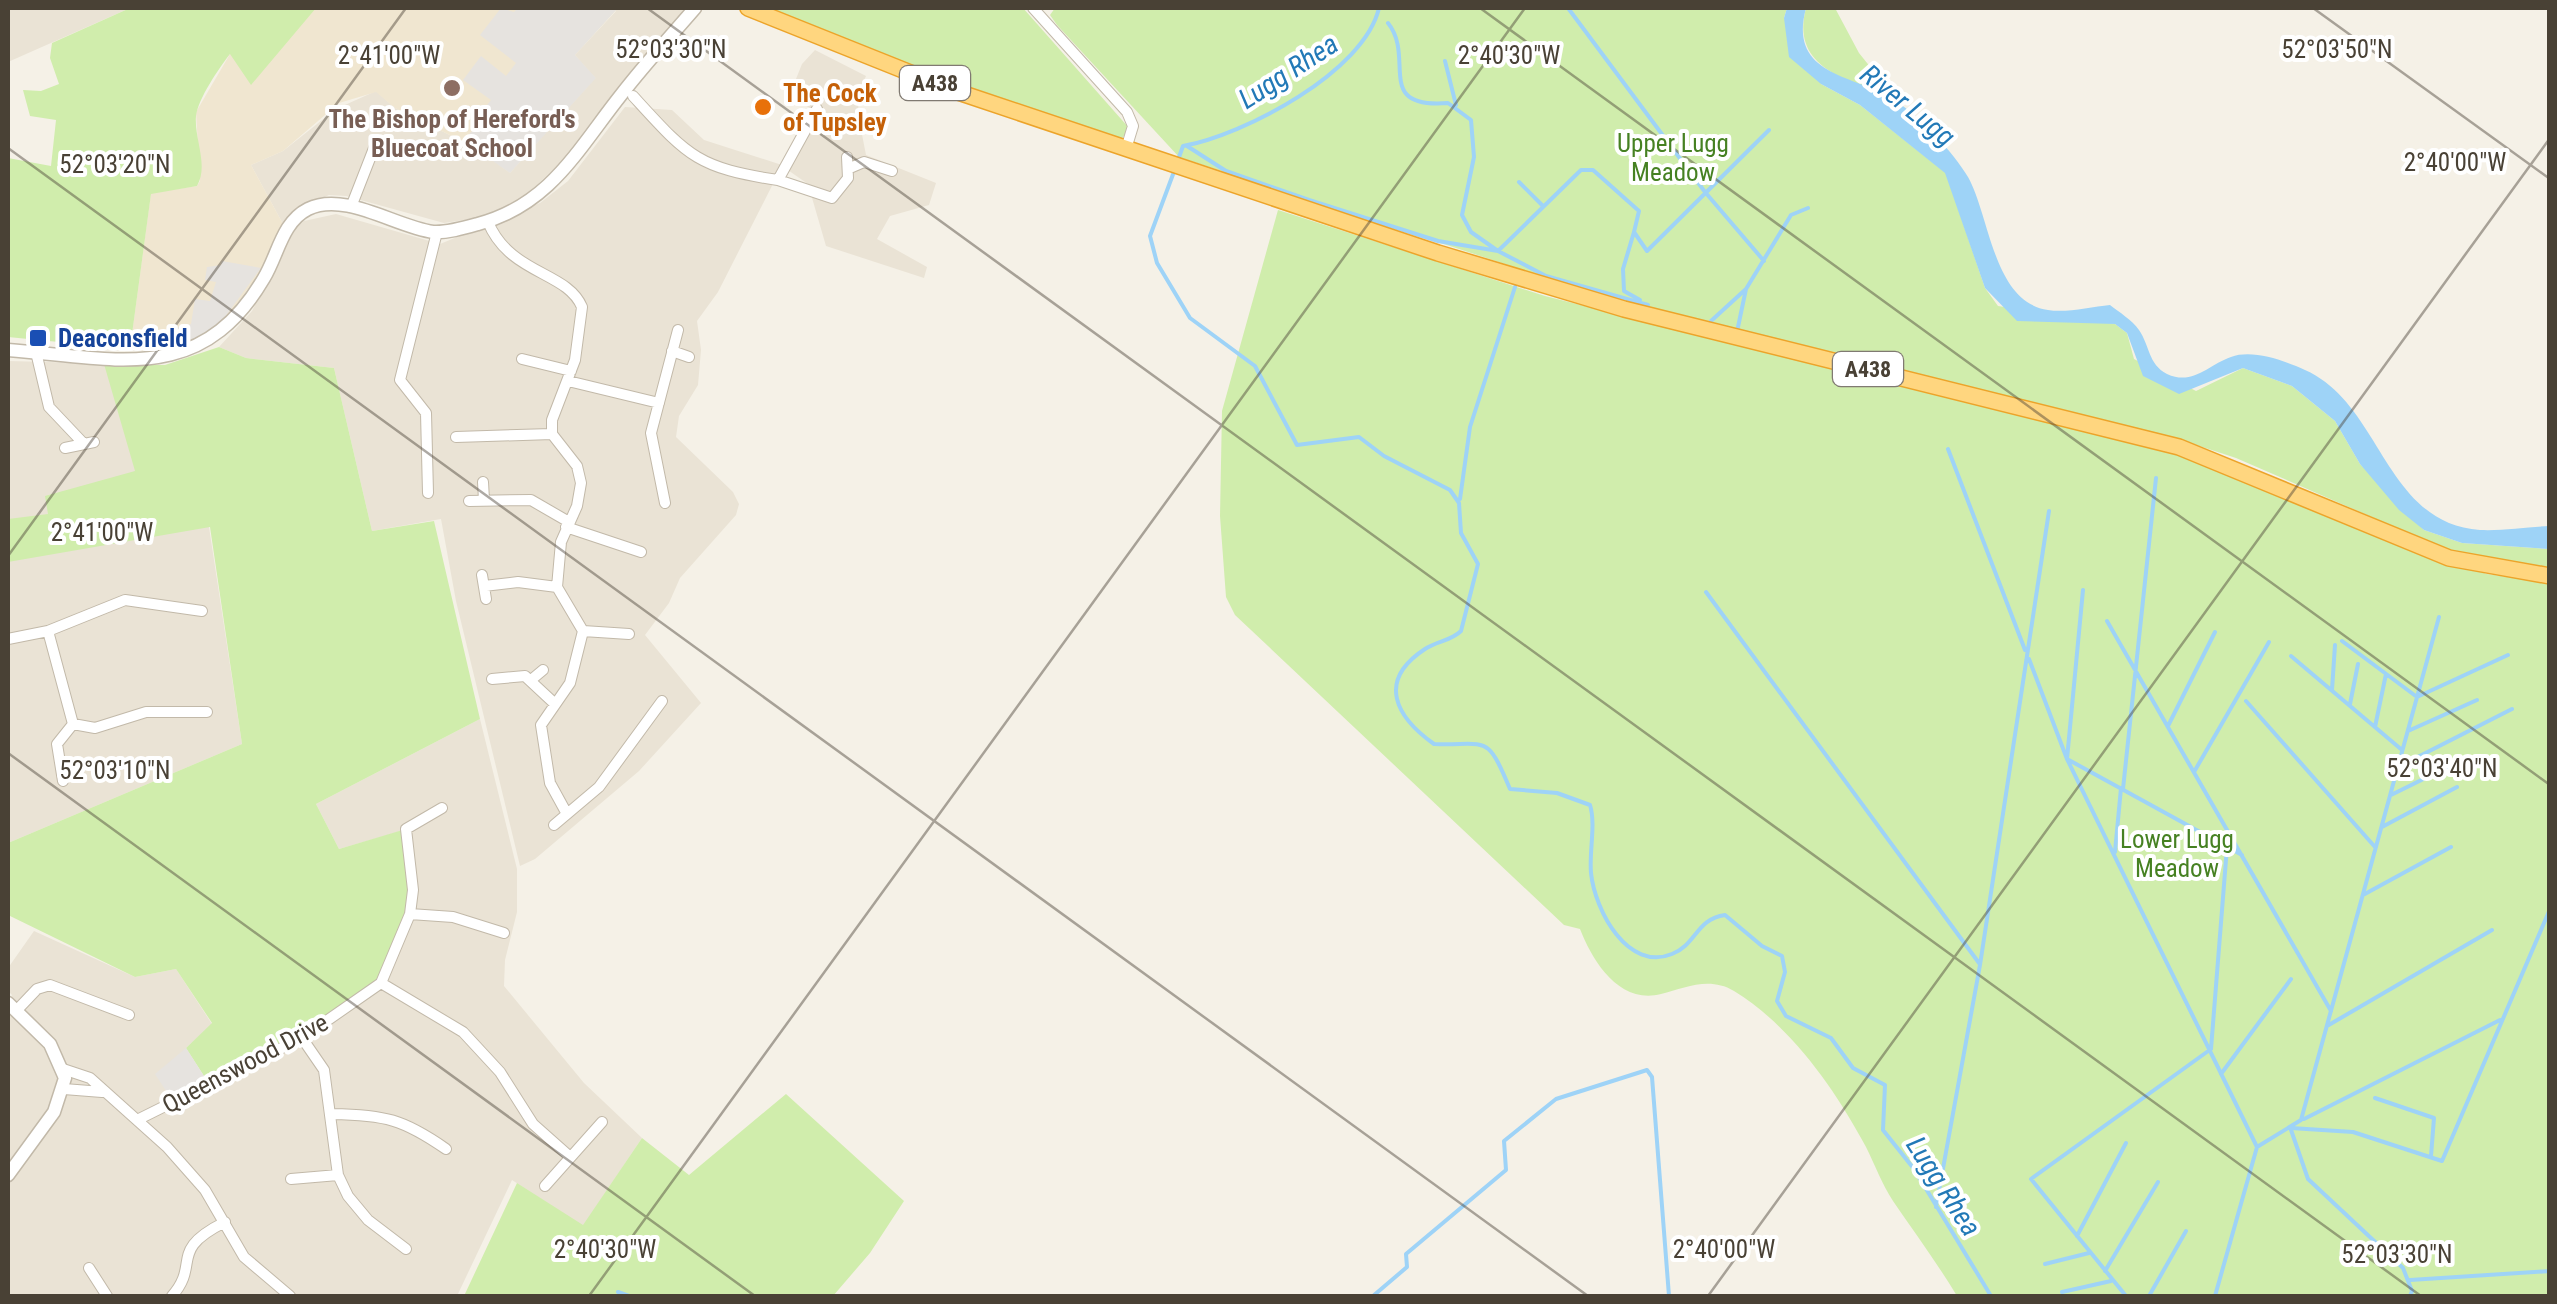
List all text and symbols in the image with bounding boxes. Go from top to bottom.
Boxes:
water label: Lugg Rhea [1232,27,1344,116]
text: 52°03'30"N [615,35,727,64]
text: 52°03'50"N [2281,35,2393,64]
text: 2°41'00"W [338,41,440,70]
text: 2°40'30"W [1458,41,1560,70]
water label: River Lugg [1854,57,1961,153]
road number: A438 [900,66,970,100]
marker: The Bishop of Hereford's Bluecoat School [441,77,463,99]
place label: The Cock of Tupsley [783,79,887,137]
marker: The Cock of Tupsley [752,96,774,118]
place label: The Bishop of Hereford's Bluecoat School [328,105,576,163]
park label: Upper Lugg Meadow [1617,129,1729,187]
text: 2°40'00"W [2404,148,2506,177]
text: 52°03'20"N [59,150,171,179]
place label: Deaconsfield [58,324,188,353]
marker: Deaconsfield [27,327,49,349]
road number: A438 [1833,352,1903,386]
text: 2°41'00"W [51,518,153,547]
text: 52°03'40"N [2386,754,2498,783]
text: 52°03'10"N [59,756,171,785]
park label: Lower Lugg Meadow [2120,825,2234,883]
street label: Queenswood Drive [157,1008,333,1119]
water label: Lugg Rhea [1899,1130,1988,1242]
text: 2°40'30"W [554,1235,656,1264]
text: 2°40'00"W [1673,1235,1775,1264]
text: 52°03'30"N [2341,1240,2453,1269]

